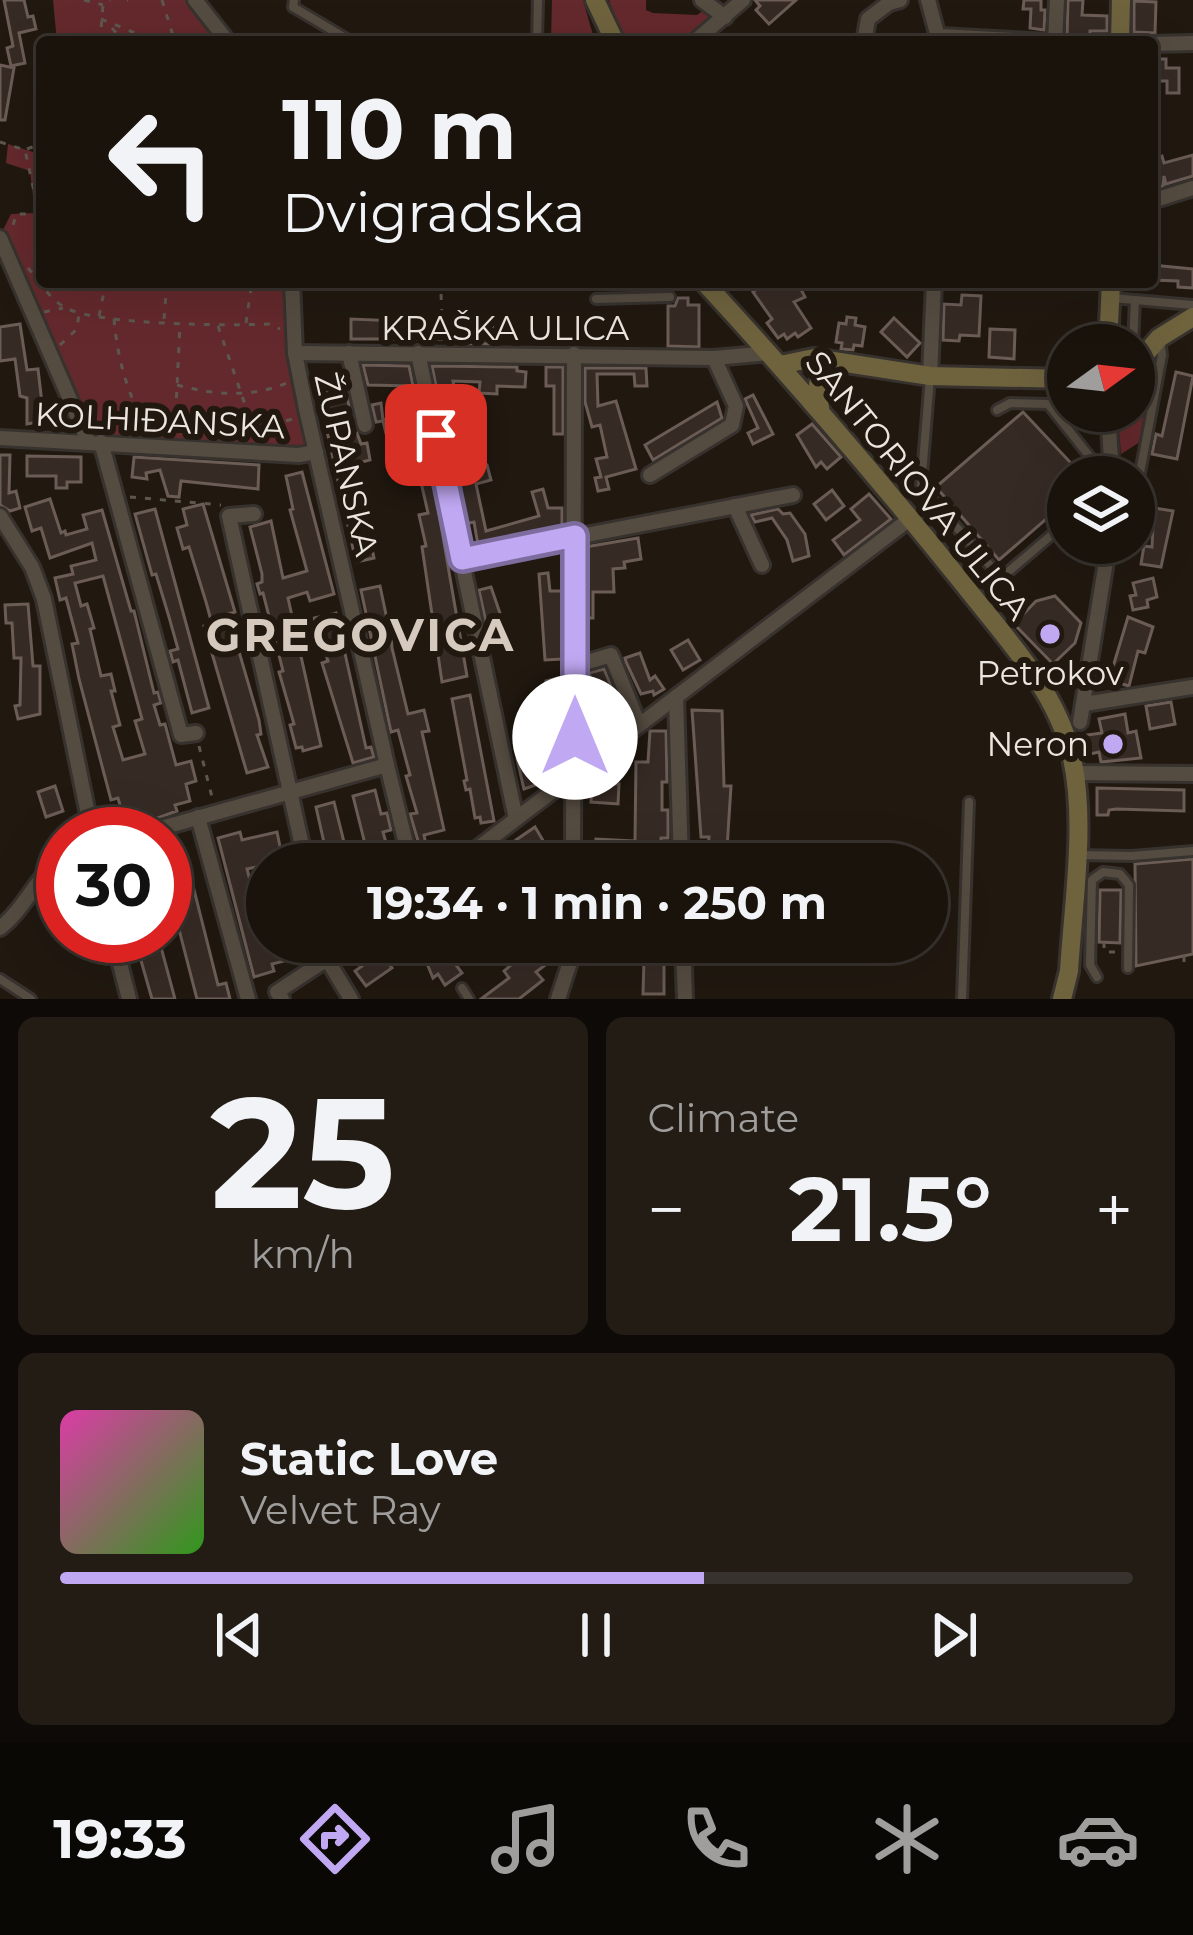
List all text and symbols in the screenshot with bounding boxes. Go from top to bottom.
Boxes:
text: 110 m [282,78,517,180]
icon: left [84,84,240,240]
text: Dvigradska [282,180,585,246]
street label: KRAŠKA ULICA [381,308,629,348]
north arrow [1047,324,1155,432]
map controls [1047,324,1155,564]
street label: SANTORIOVA ULICA [797,343,1039,628]
street label: ŽUPANSKA [306,368,388,560]
pin [385,384,487,486]
street label: KOLHIĐANSKA [34,393,286,447]
icon: arrive [403,402,469,468]
button: layers [1047,456,1155,564]
district label: GREGOVICA [206,607,516,662]
marker: Petrokov [1037,621,1063,647]
place label: Petrokov [976,653,1124,693]
position arrow [512,674,638,800]
place label: Neron [986,724,1089,764]
marker: Neron [1100,731,1126,757]
speed limit sign: 30 [36,807,192,963]
text: 19:34 · 1 min · 250 m [367,875,827,930]
text: 25 [210,1057,395,1247]
text: Climate [648,1094,799,1142]
text: 21.5° [789,1154,992,1264]
text: − [648,1169,685,1250]
text: + [1095,1169,1133,1250]
text: km/h [251,1230,355,1278]
text: Static Love [240,1431,498,1486]
text: Velvet Ray [240,1486,441,1534]
icon: previous [206,1602,272,1668]
icon: pause [563,1602,629,1668]
icon: next [921,1602,987,1668]
icon: directions [293,1797,377,1881]
icon: music [484,1797,568,1881]
icon: phone [674,1797,758,1881]
icon: climate [865,1797,949,1881]
icon: car [1056,1797,1140,1881]
text: 19:33 [53,1806,187,1872]

